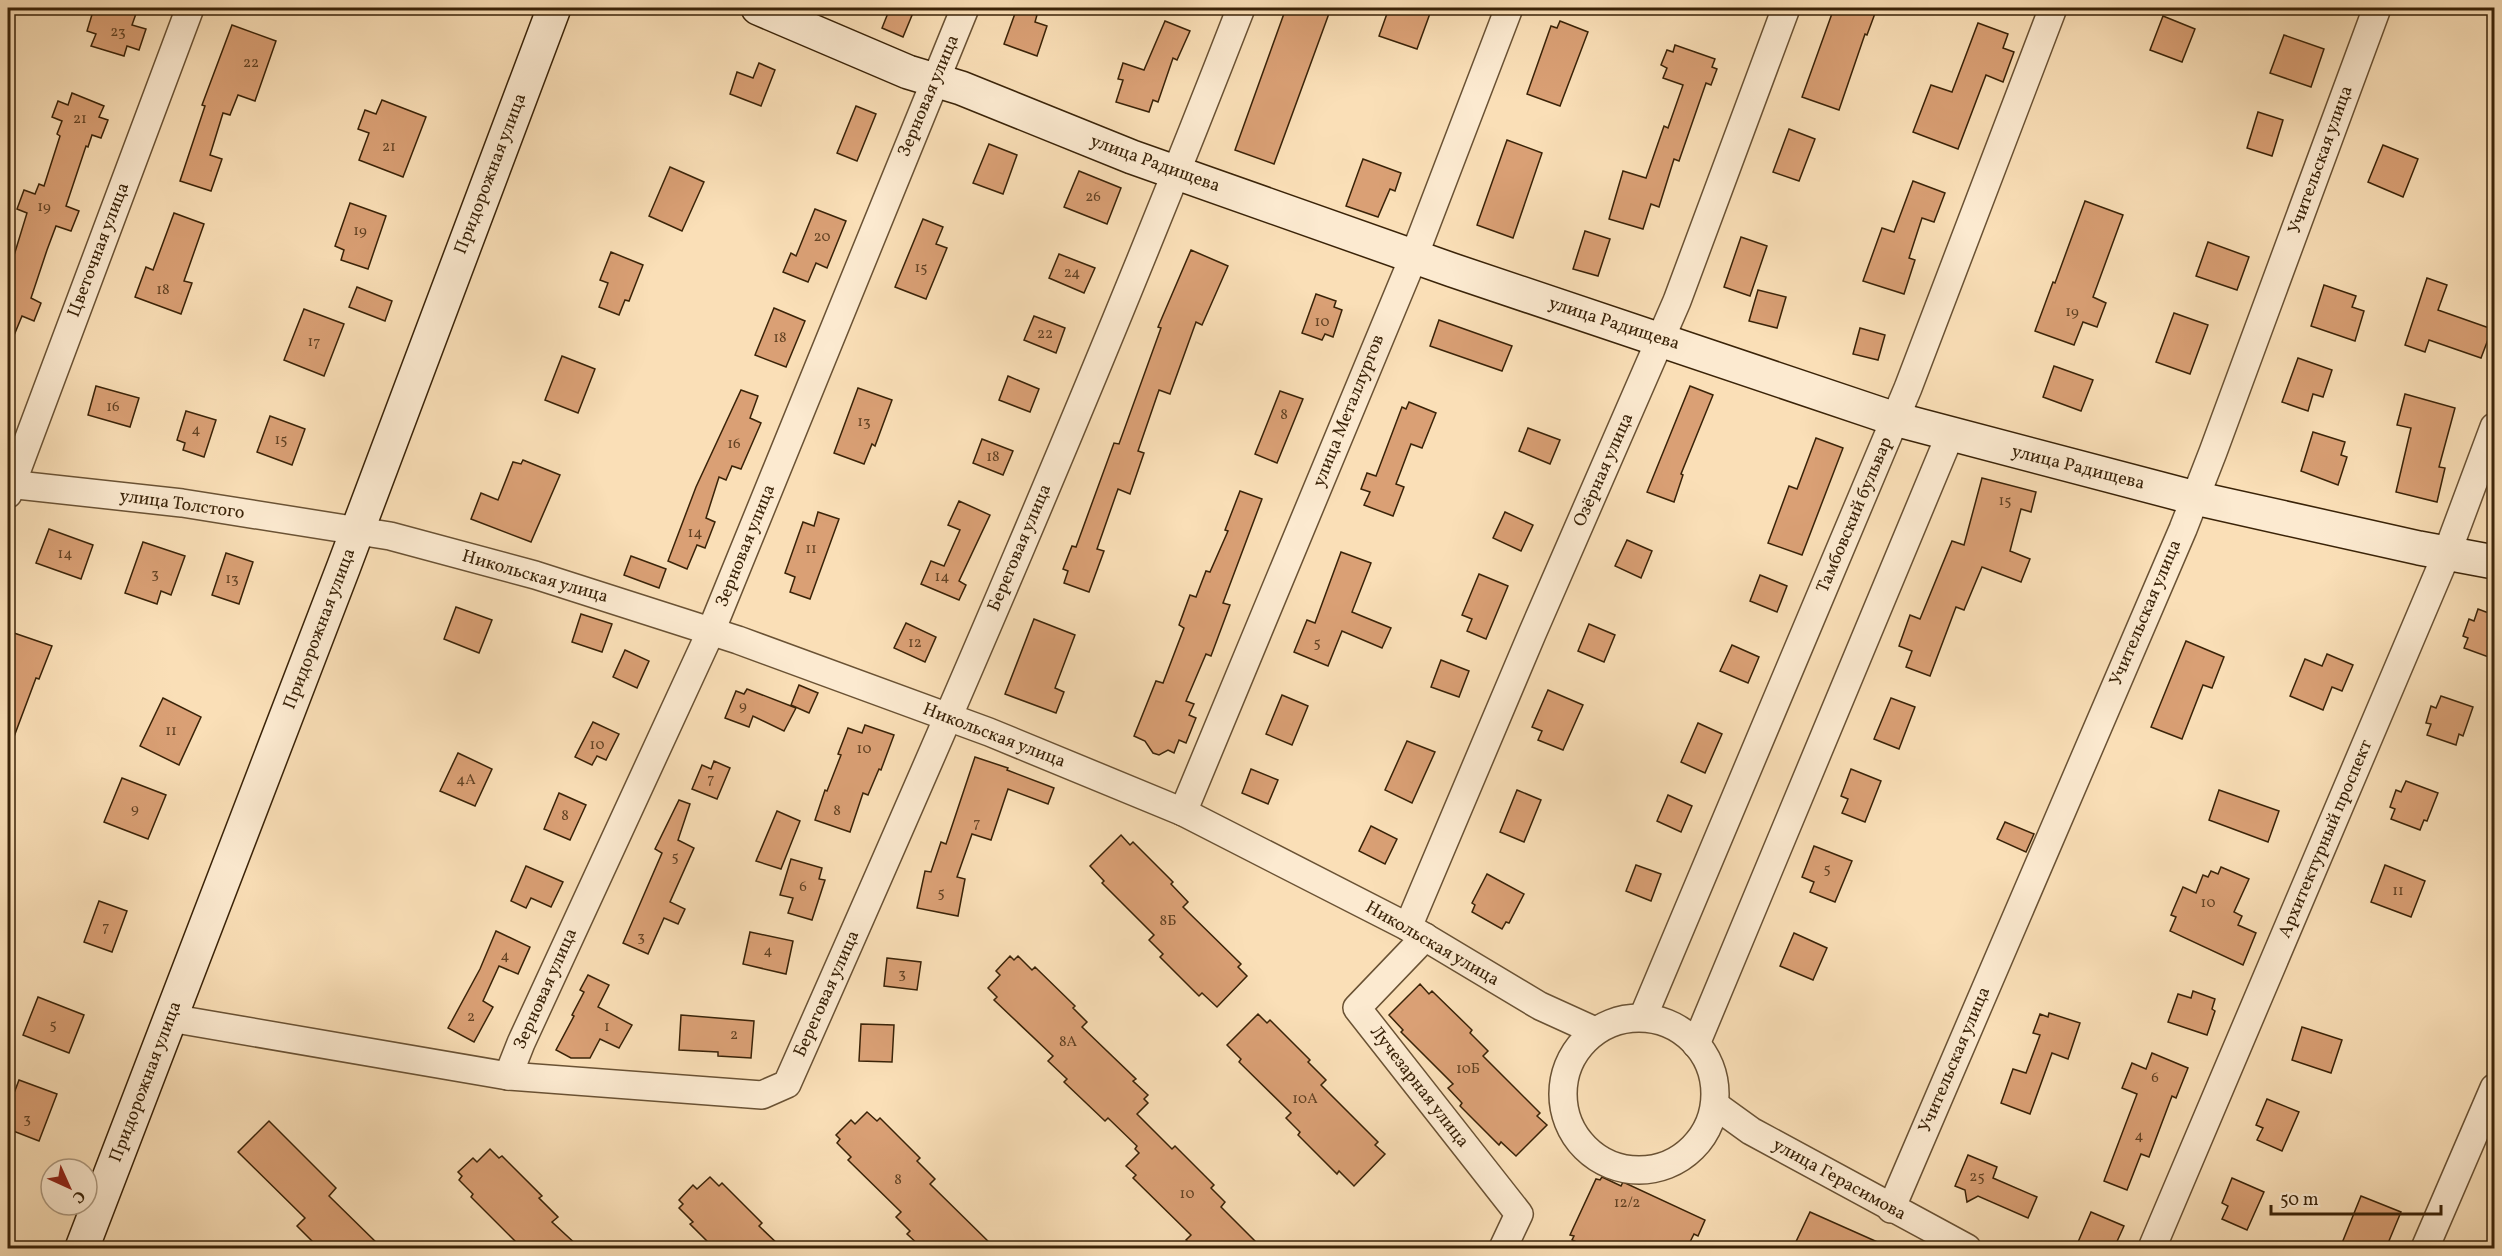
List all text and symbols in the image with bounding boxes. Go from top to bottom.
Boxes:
house number: 23 [110,22,126,43]
street label: Зерновая улица [892,31,966,161]
house number: 22 [243,53,259,74]
street label: Учительская улица [2283,82,2360,238]
street label: Придорожная улица [449,90,533,258]
house number: 21 [73,109,87,130]
street label: улица Радищева [1087,129,1223,199]
house number: 21 [382,137,396,158]
street label: Цветочная улица [62,179,136,321]
house number: 26 [1085,187,1101,208]
house number: 19 [37,197,51,218]
house number: 19 [353,221,367,242]
house number: 20 [814,227,830,248]
house number: 15 [914,258,928,279]
house number: 24 [1064,263,1080,284]
house number: 18 [156,280,170,301]
street label: улица Радищева [1545,291,1683,357]
house number: 19 [2065,302,2079,323]
house number: 10 [1315,312,1329,333]
house number: 22 [1037,324,1053,345]
house number: 18 [773,328,787,349]
street label: улица Металлургов [1307,331,1391,491]
house number: 17 [307,332,321,353]
house number: 16 [106,397,120,418]
house number: 8 [1280,405,1288,426]
street label: Озёрная улица [1568,409,1640,531]
house number: 13 [857,412,871,433]
house number: 4 [192,420,201,441]
house number: 15 [274,430,288,451]
street label: Тамбовский бульвар [1811,433,1899,597]
house number: 16 [727,434,741,455]
street label: улица Радищева [2009,439,2147,497]
house number: 18 [986,447,1000,468]
street label: Береговая улица [982,480,1058,616]
street label: Зерновая улица [710,481,782,611]
street label: улица Толстого [118,484,246,526]
house number: 15 [1998,491,2012,512]
house number: 14 [688,523,702,544]
street label: Учительская улица [2104,536,2188,690]
house number: 11 [805,539,817,560]
house number: 14 [58,544,72,565]
street label: Никольская улица [459,544,611,610]
street label: Придорожная улица [278,545,362,713]
house number: 3 [151,564,159,585]
house number: 14 [935,567,949,588]
house number: 13 [225,569,239,590]
house number: 12 [908,633,922,654]
house number: 5 [1313,633,1321,654]
house number: 9 [739,696,747,717]
street label: Никольская улица [919,697,1069,775]
house number: 11 [165,721,177,742]
house number: 10 [590,735,604,756]
street label: Архитектурный проспект [2273,736,2379,942]
house number: 10 [857,739,871,760]
house number: 7 [707,769,715,790]
house number: 4А [456,770,476,791]
house number: 9 [131,799,139,820]
house number: 8 [833,801,841,822]
house number: 8 [561,806,569,827]
house number: 7 [973,813,981,834]
house number: 5 [671,847,679,868]
house number: 5 [1823,859,1831,880]
house number: 6 [799,877,807,898]
house number: 11 [2392,881,2404,902]
house number: 5 [937,883,945,904]
house number: 10 [2201,893,2215,914]
street label: Никольская улица [1360,895,1504,993]
house number: 8Б [1160,911,1176,932]
house number: 7 [102,917,110,938]
street label: Зерновая улица [508,924,584,1054]
house number: 3 [637,927,645,948]
street label: Береговая улица [788,927,866,1061]
house number: 4 [764,941,773,962]
house number: 4 [501,946,510,967]
house number: 3 [898,964,906,985]
street label: Учительская улица [1913,983,1997,1137]
street label: Придорожная улица [104,998,188,1166]
house number: 2 [467,1007,475,1028]
house number: 5 [49,1015,57,1036]
house number: 1 [604,1017,610,1038]
street label: Лучезарная улица [1363,1021,1475,1153]
house number: 2 [730,1025,738,1046]
house number: 8А [1059,1032,1078,1053]
house number: 10Б [1456,1059,1480,1080]
house number: 6 [2151,1068,2159,1089]
house number: 10А [1292,1089,1318,1110]
house number: 3 [23,1109,31,1130]
house number: 4 [2135,1126,2144,1147]
street label: улица Герасимова [1768,1133,1910,1227]
north arrow [39,1157,99,1217]
house number: 25 [1969,1167,1985,1188]
house number: 8 [894,1170,902,1191]
scale bar [2271,1178,2440,1216]
house number: 10 [1180,1184,1194,1205]
text: С [67,1185,90,1208]
text: 50 m [2280,1188,2319,1213]
house number: 12/2 [1614,1193,1640,1214]

